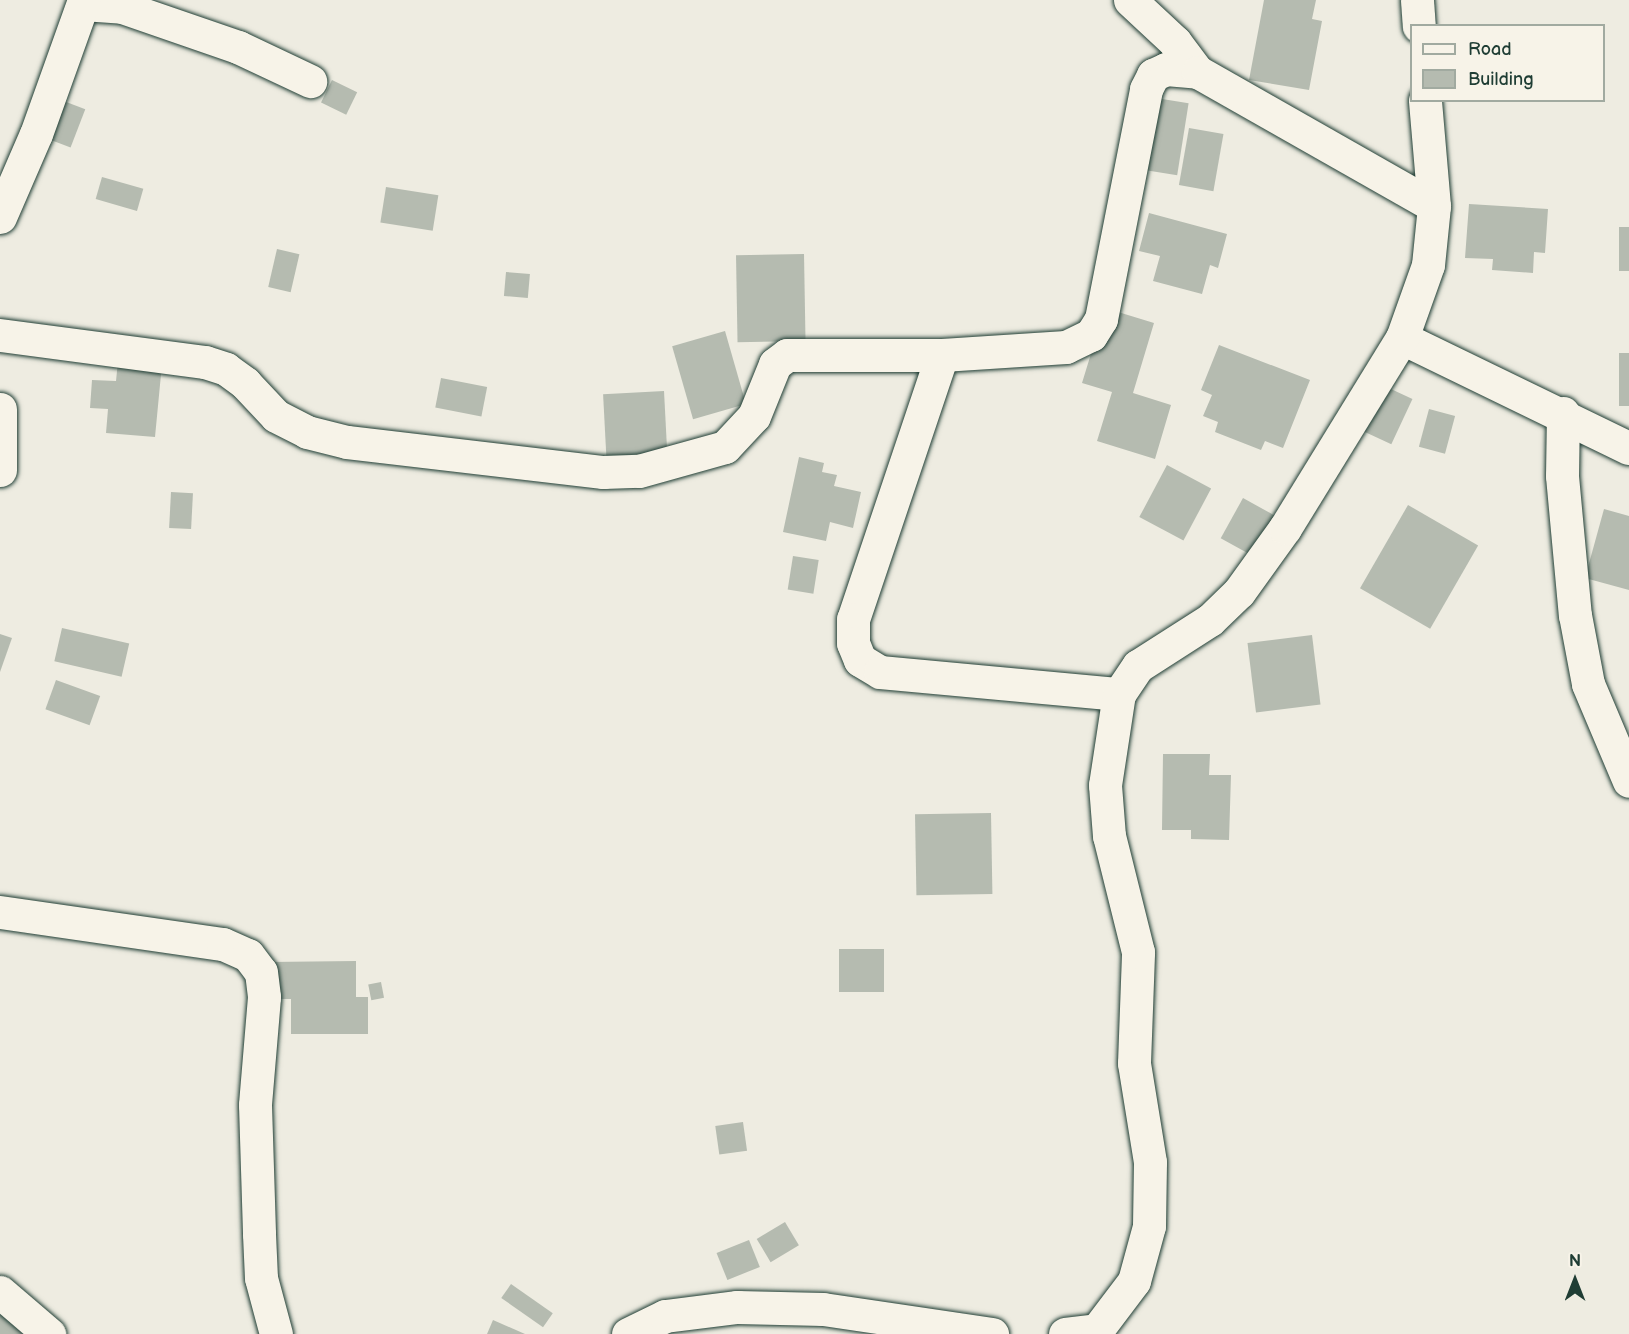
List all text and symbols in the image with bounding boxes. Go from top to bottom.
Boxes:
legend [1410,24,1605,102]
text: Road [1468,39,1512,60]
text: Building [1468,69,1534,90]
north arrow [1545,1250,1605,1310]
text: N [1569,1252,1581,1271]

